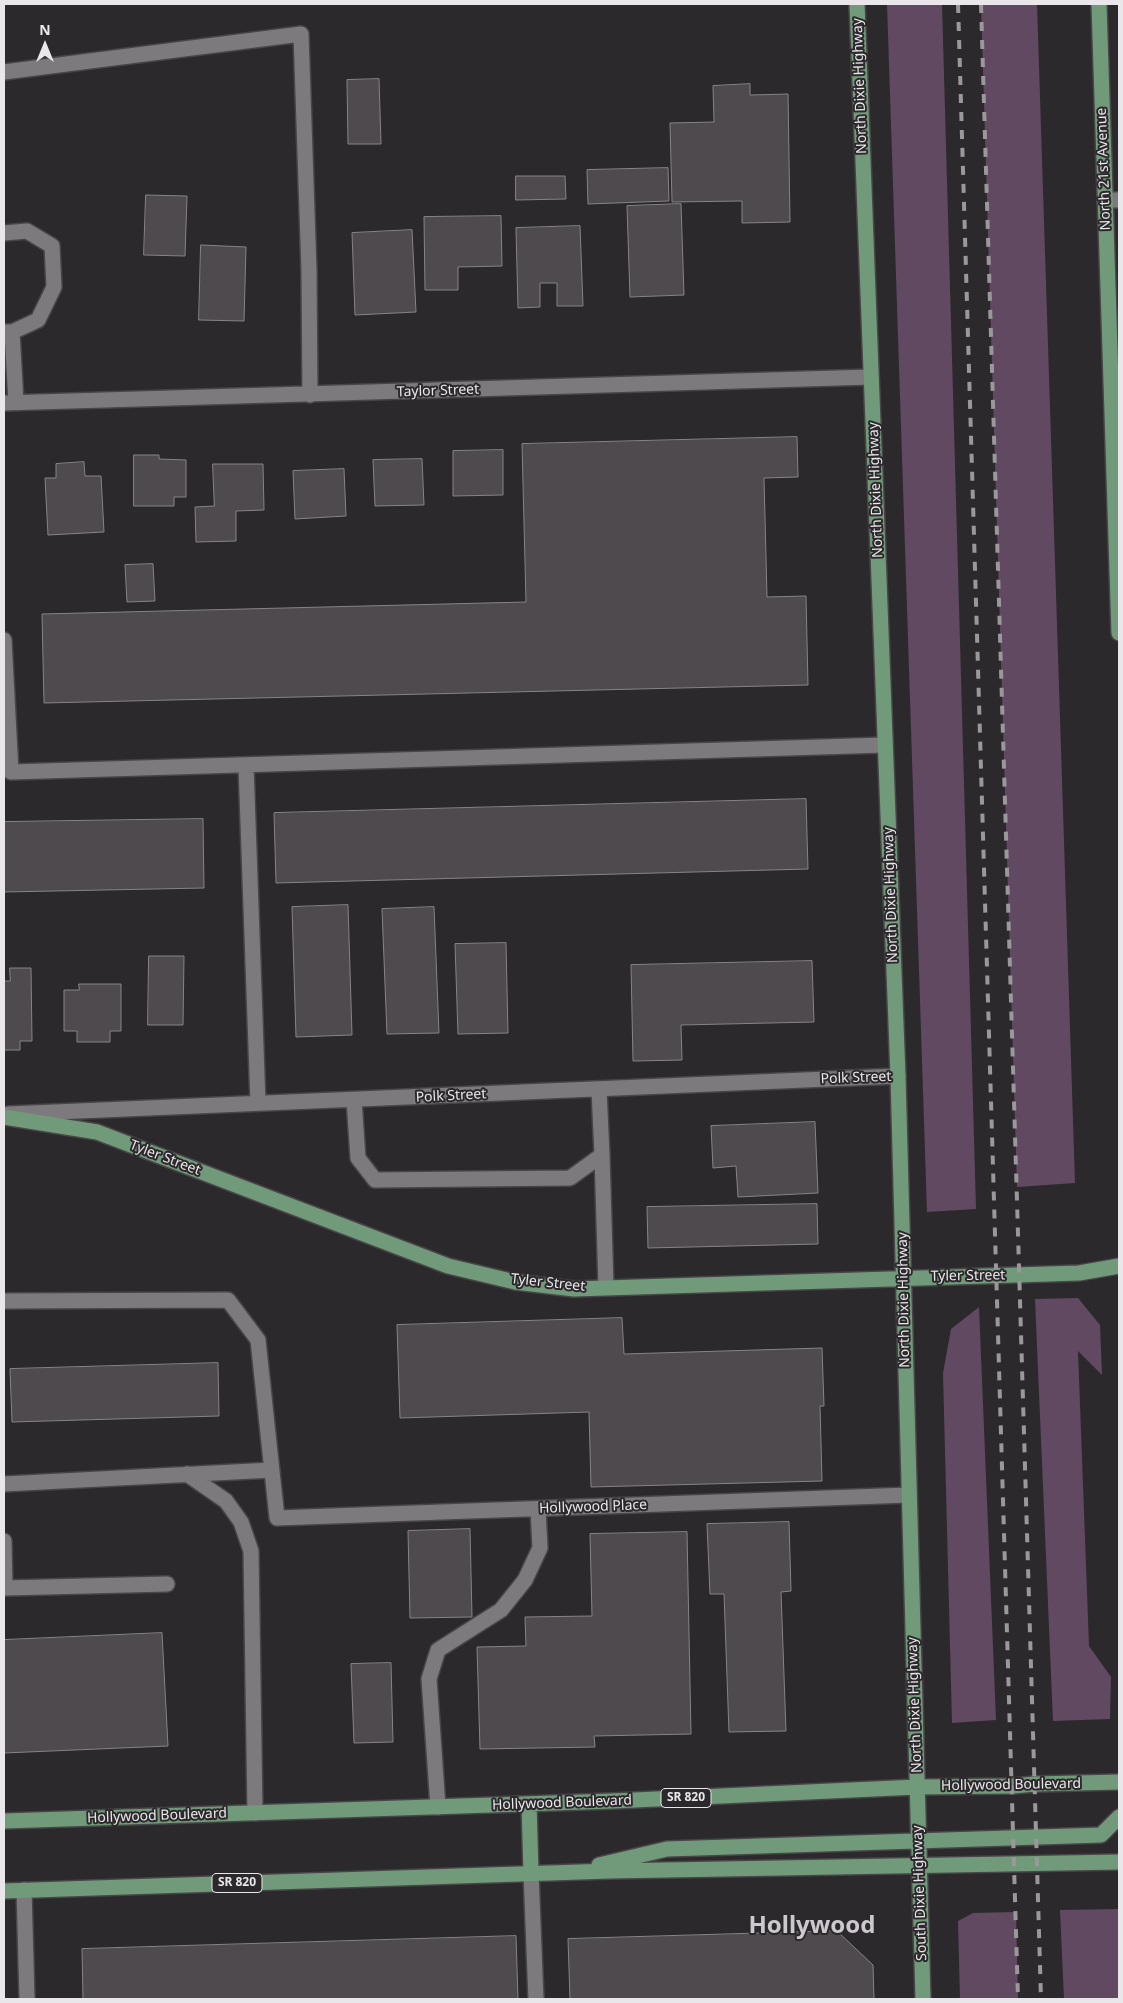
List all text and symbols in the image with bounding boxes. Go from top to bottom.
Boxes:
street label: North Dixie Highway [849,18,871,154]
north arrow [20,20,70,70]
text: N [39,20,51,39]
street label: North 21st Avenue [1093,107,1115,231]
street label: Taylor Street [397,381,479,401]
street label: North Dixie Highway [865,422,887,558]
street label: North Dixie Highway [880,827,902,963]
street label: Polk Street [820,1068,892,1088]
street label: Polk Street [415,1086,487,1106]
street label: Tyler Street [127,1137,203,1179]
street label: North Dixie Highway [894,1232,914,1368]
street label: Tyler Street [931,1267,1005,1285]
street label: Tyler Street [510,1271,586,1295]
street label: Hollywood Place [539,1497,647,1517]
street label: North Dixie Highway [904,1637,926,1773]
street label: Hollywood Boulevard [941,1775,1081,1795]
road number: SR 820 [661,1789,711,1808]
street label: Hollywood Boulevard [492,1792,632,1814]
street label: Hollywood Boulevard [87,1805,227,1827]
street label: South Dixie Highway [909,1825,931,1961]
road number: SR 820 [212,1874,262,1892]
district label: Hollywood [748,1912,876,1940]

